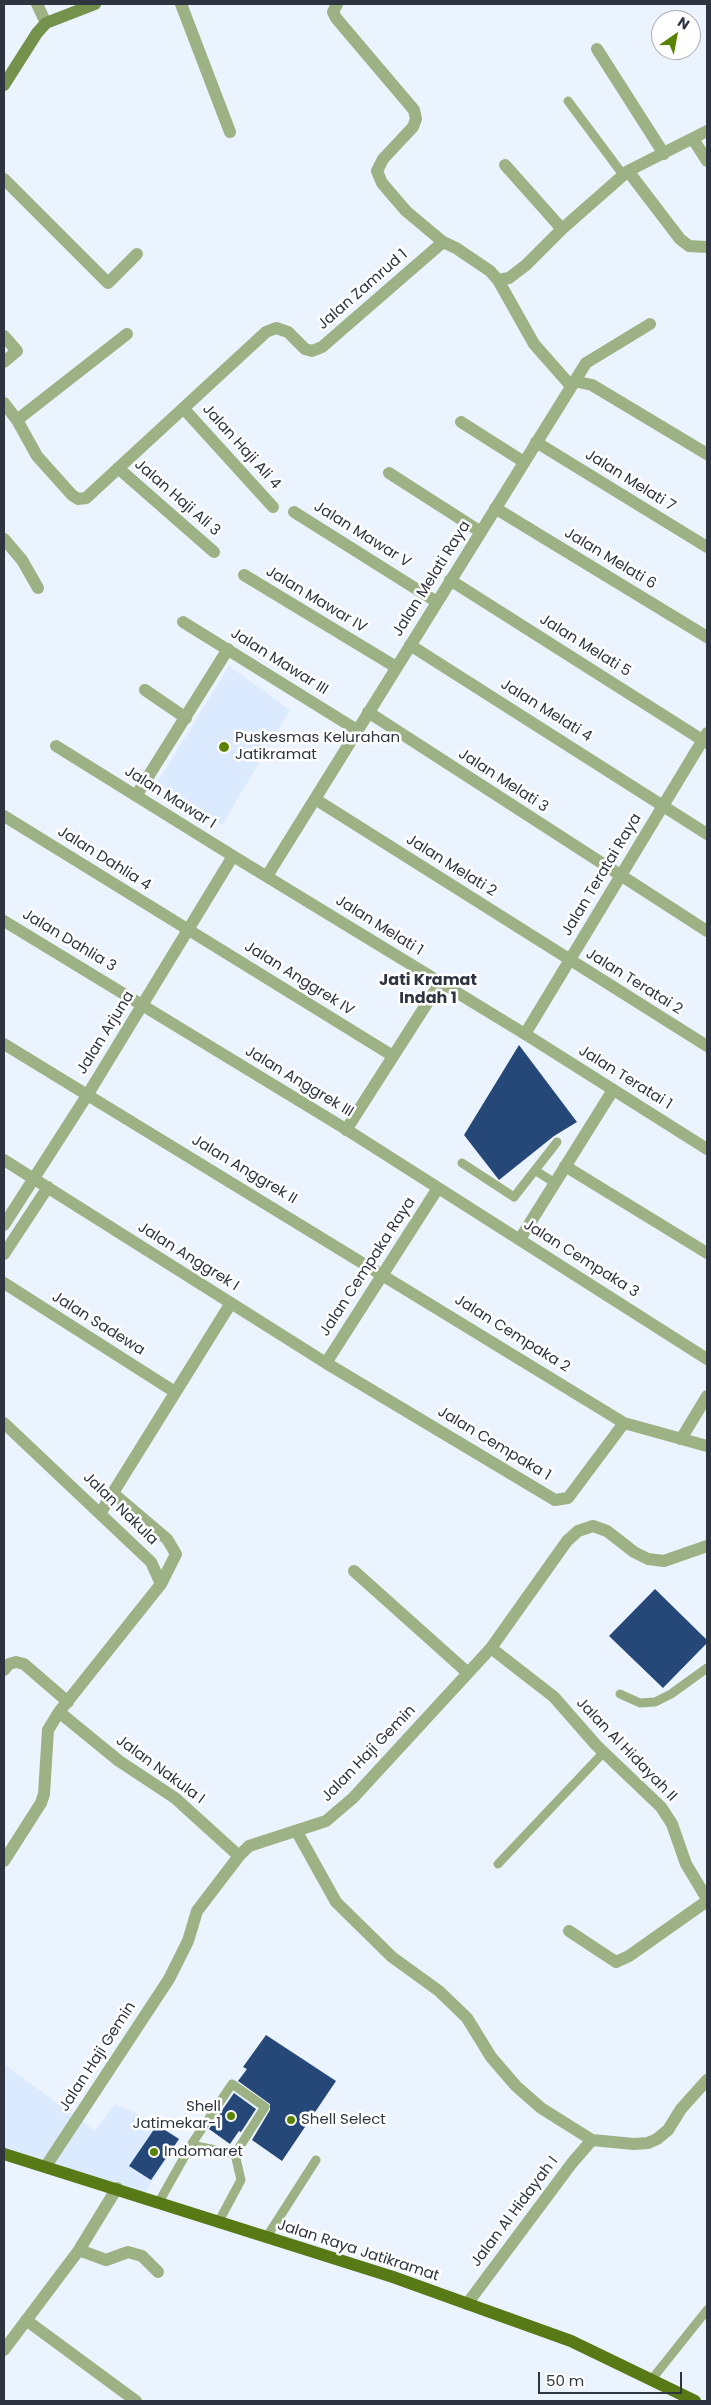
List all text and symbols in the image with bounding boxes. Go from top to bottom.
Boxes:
north arrow [651,10,701,60]
text: N [674,12,693,35]
street label: Jalan Zamrud 1 [314,246,412,334]
street label: Jalan Haji Ali 4 [198,401,284,493]
street label: Jalan Melati 7 [582,446,678,516]
street label: Jalan Haji Ali 3 [130,456,224,540]
street label: Jalan Mawar V [310,498,414,572]
street label: Jalan Melati Raya [389,518,475,640]
street label: Jalan Melati 6 [561,524,659,594]
street label: Jalan Mawar IV [262,563,370,637]
street label: Jalan Melati 5 [536,611,634,681]
street label: Jalan Mawar III [227,625,331,699]
street label: Jalan Melati 4 [497,676,595,746]
place label: Puskesmas Kelurahan Jatikramat [235,729,400,764]
marker: Puskesmas Kelurahan Jatikramat [217,740,231,754]
street label: Jalan Melati 3 [455,745,551,817]
street label: Jalan Mawar I [121,763,219,833]
street label: Jalan Teratai Raya [558,810,646,940]
street label: Jalan Dahlia 4 [54,823,154,895]
street label: Jalan Melati 2 [402,831,500,901]
street label: Jalan Melati 1 [332,892,426,960]
street label: Jalan Dahlia 3 [19,906,119,976]
street label: Jalan Anggrek IV [241,938,357,1020]
street label: Jalan Teratai 2 [582,945,686,1019]
district label: Jati Kramat Indah 1 [379,971,477,1009]
street label: Jalan Arjuna [73,988,139,1078]
street label: Jalan Teratai 1 [575,1042,675,1114]
street label: Jalan Anggrek III [242,1043,356,1121]
street label: Jalan Anggrek II [188,1132,300,1208]
street label: Jalan Cempaka Raya [316,1194,420,1340]
street label: Jalan Cempaka 3 [520,1216,642,1302]
street label: Jalan Anggrek I [134,1219,242,1295]
street label: Jalan Sadewa [48,1288,148,1360]
street label: Jalan Cempaka 2 [451,1291,573,1377]
street label: Jalan Cempaka 1 [434,1403,554,1485]
street label: Jalan Nakula [79,1469,161,1549]
street label: Jalan Al Hidayah II [572,1694,680,1806]
street label: Jalan Haji Gemin [318,1702,420,1806]
street label: Jalan Nakula I [112,1732,208,1808]
street label: Jalan Haji Gemin [56,1999,140,2115]
place label: Shell Jatimekar-1 [132,2098,221,2133]
marker: Shell Jatimekar-1 [225,2110,237,2122]
place label: Shell Select [301,2111,386,2129]
marker: Shell Select [285,2114,297,2126]
place label: Indomaret [164,2143,243,2161]
marker: Indomaret [148,2146,160,2158]
street label: Jalan Al Hidayah I [468,2153,562,2271]
street label: Jalan Raya Jatikramat [275,2216,441,2286]
scale bar [541,2362,685,2394]
text: 50 m [546,2370,584,2391]

